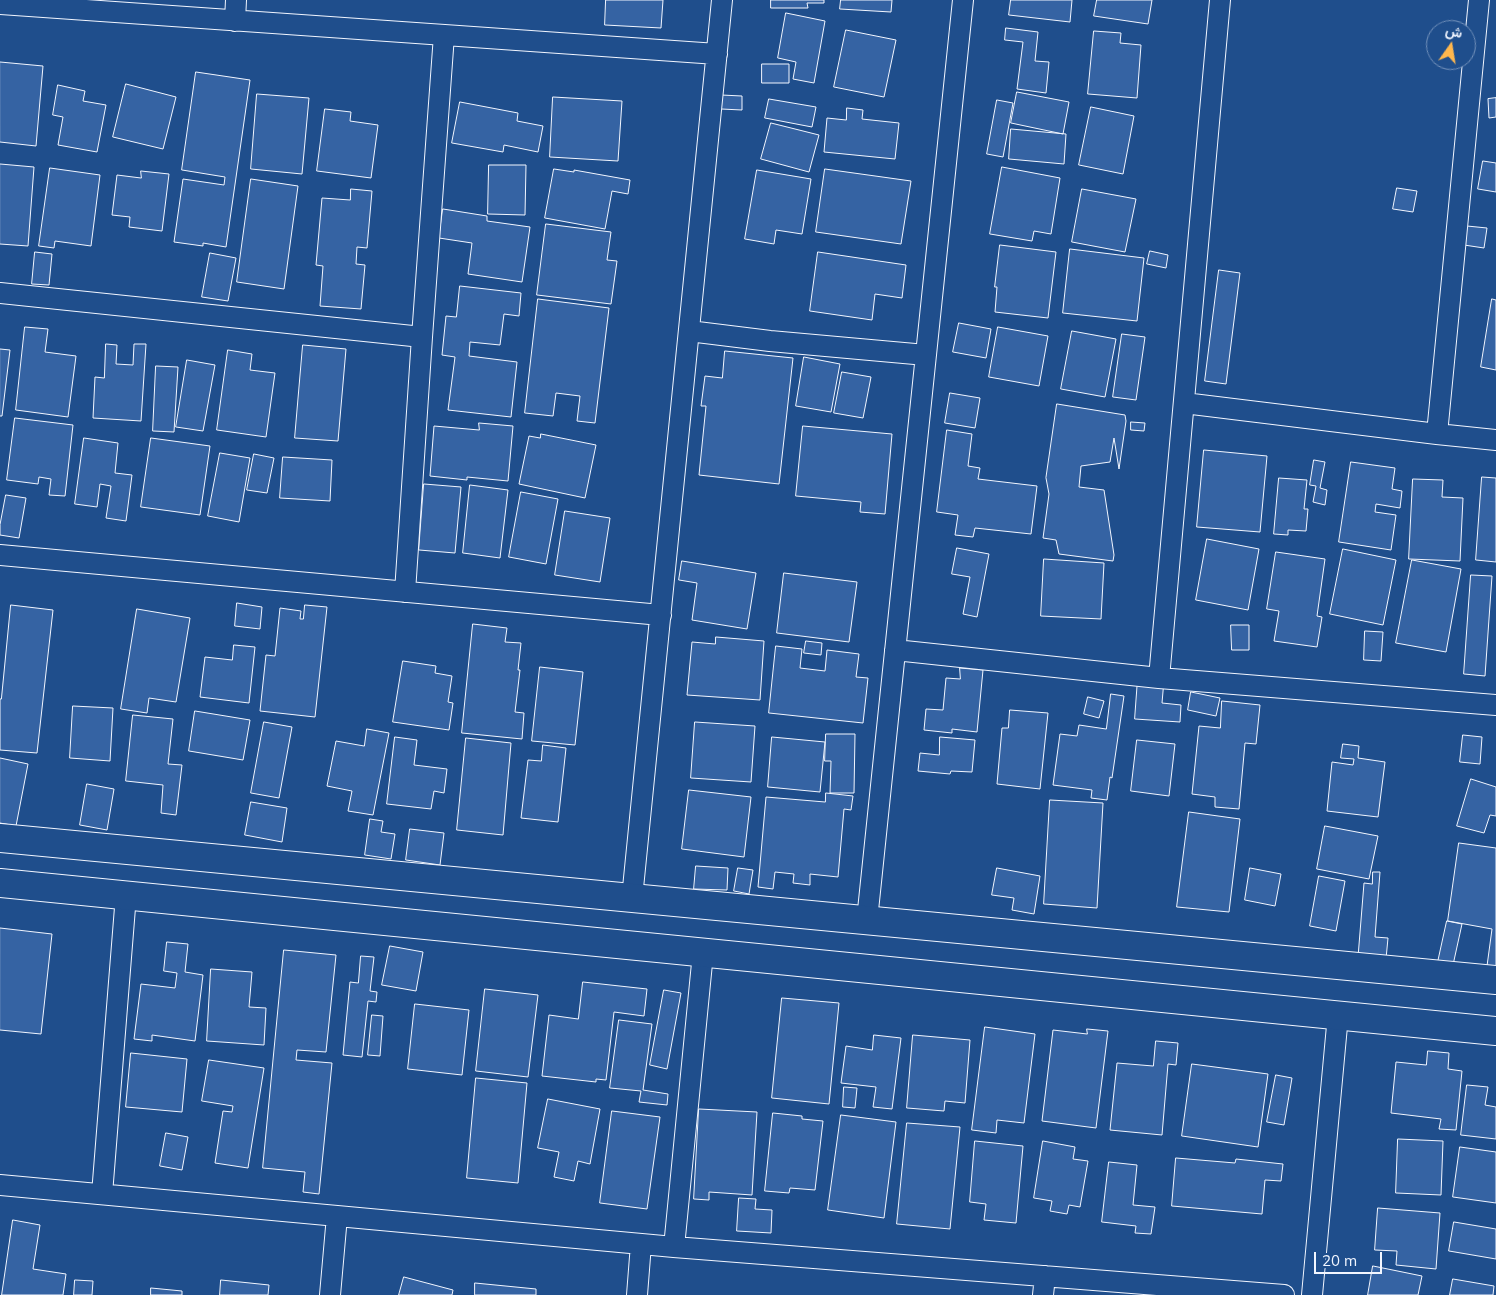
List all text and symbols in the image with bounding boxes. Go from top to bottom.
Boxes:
north arrow [1426,20,1476,70]
text: ش [1444,21,1464,42]
scale bar [1316,1242,1384,1274]
text: 20 m [1322,1251,1357,1270]

